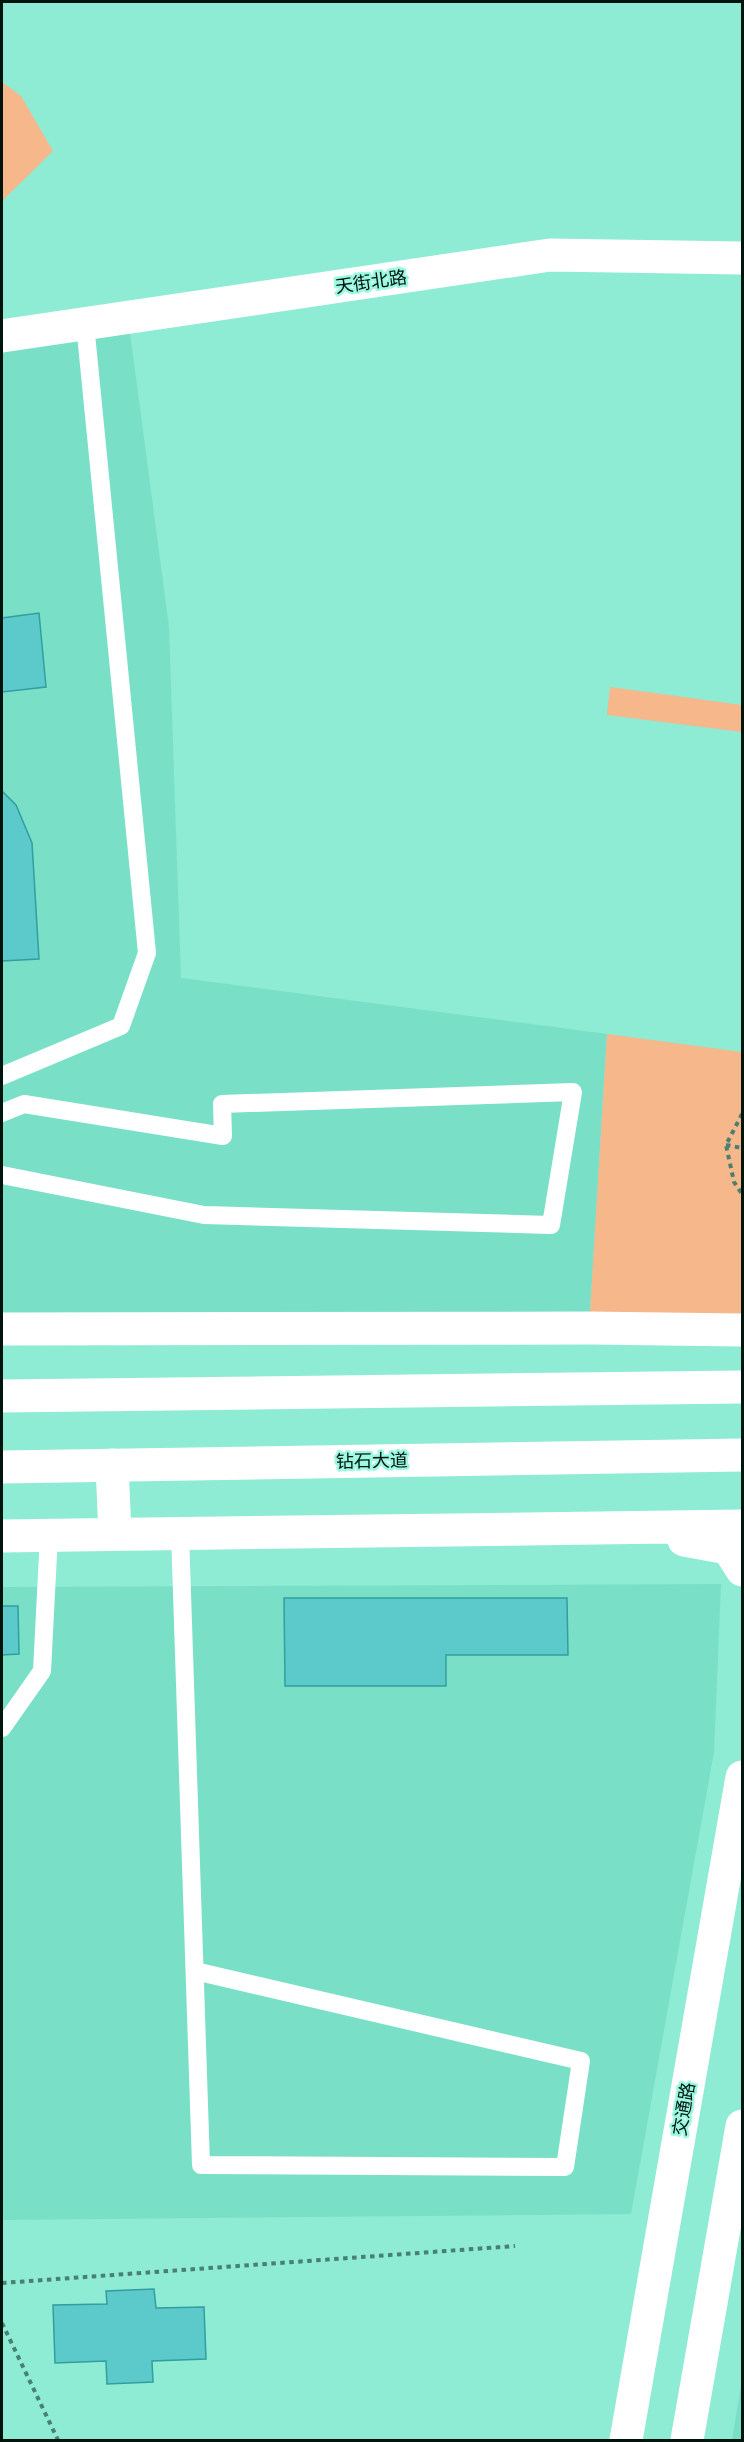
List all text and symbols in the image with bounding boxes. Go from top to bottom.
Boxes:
street label: 天街北路 [334,267,408,297]
street label: 钻石大道 [336,1450,408,1472]
street label: 交通路 [669,2081,699,2137]

